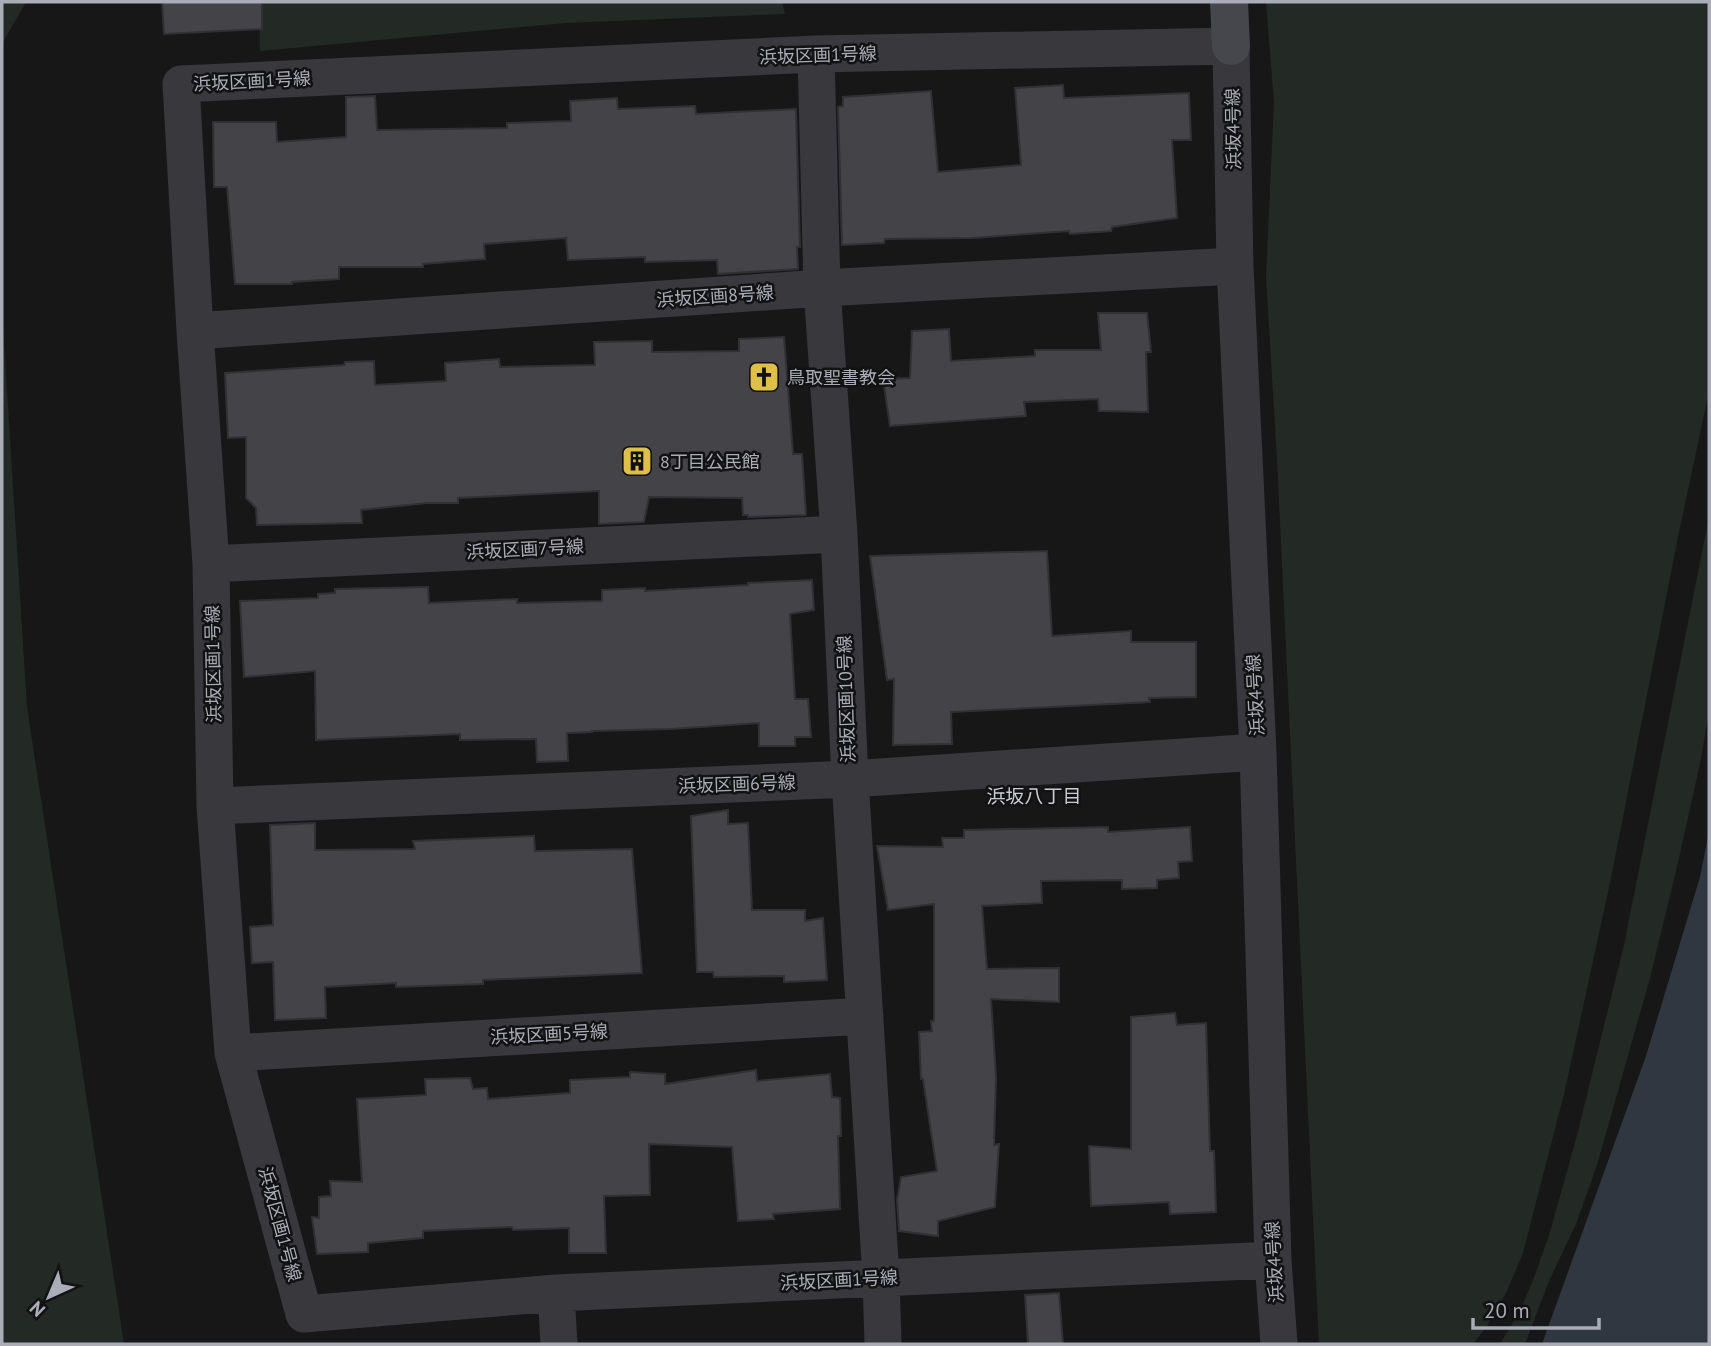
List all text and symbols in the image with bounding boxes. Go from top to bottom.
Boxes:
street label: 浜坂区画1号線 [759,41,877,69]
street label: 浜坂区画1号線 [193,66,311,96]
street label: 浜坂4号線 [1221,88,1245,170]
street label: 浜坂区画8号線 [655,280,775,312]
church icon: 鳥取聖書教会 [747,360,781,394]
place label: 鳥取聖書教会 [787,366,895,389]
building icon: 8丁目公民館 [620,444,654,478]
place label: 8丁目公民館 [660,450,760,473]
street label: 浜坂区画7号線 [466,534,584,564]
street label: 浜坂区画1号線 [200,605,226,723]
street label: 浜坂区画10号線 [832,635,860,763]
street label: 浜坂4号線 [1241,654,1269,736]
street label: 浜坂区画6号線 [678,770,796,798]
district label: 浜坂八丁目 [986,784,1082,808]
street label: 浜坂区画5号線 [490,1019,608,1049]
street label: 浜坂区画1号線 [254,1164,306,1284]
street label: 浜坂4号線 [1260,1221,1288,1303]
north arrow [14,1262,84,1332]
street label: 浜坂区画1号線 [780,1265,898,1295]
scale bar [1473,1286,1599,1330]
text: N [24,1296,50,1322]
text: 20 m [1484,1297,1530,1324]

